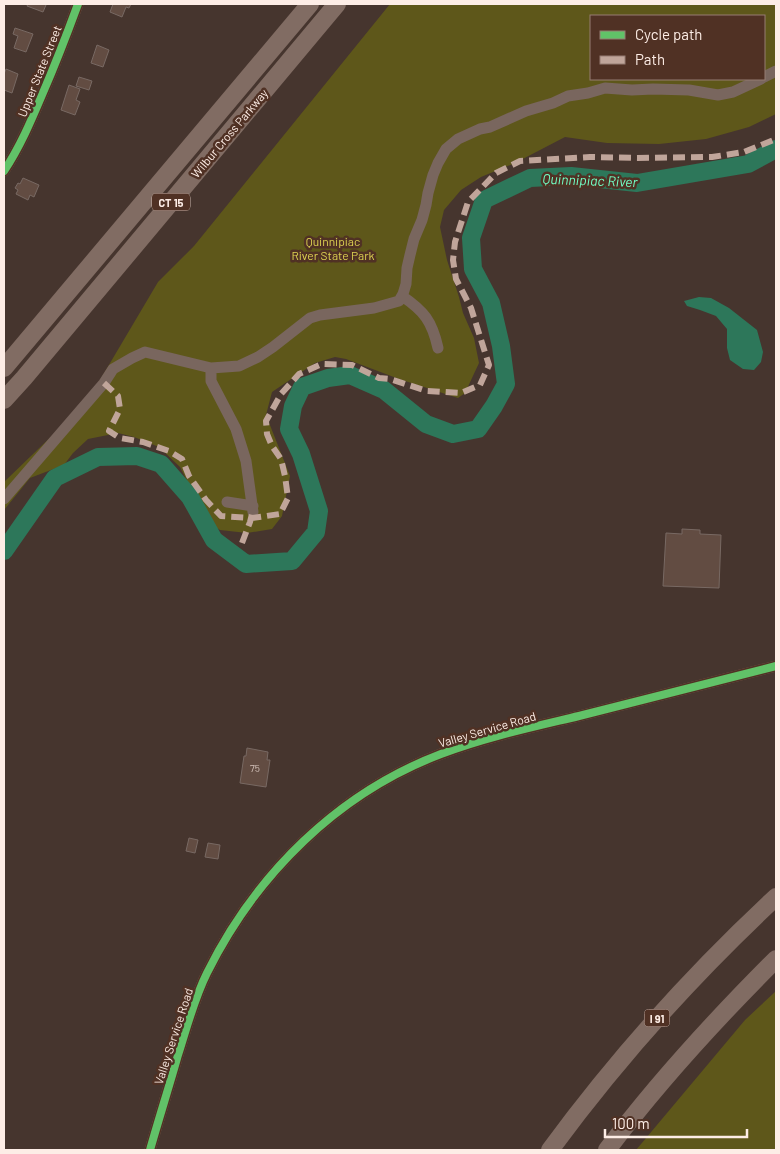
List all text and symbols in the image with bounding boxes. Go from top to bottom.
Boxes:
legend [590,15,765,80]
street label: Upper State Street [14,23,64,119]
text: Cycle path [635,25,702,43]
text: Path [635,50,665,68]
street label: Wilbur Cross Parkway [188,85,271,180]
water label: Quinnipiac River [542,170,639,190]
road number: CT 15 [152,193,190,210]
park label: Quinnipiac River State Park [291,234,375,262]
street label: Valley Service Road [437,708,537,750]
house number: 75 [250,762,260,774]
street label: Valley Service Road [151,986,195,1086]
road number: I 91 [644,1010,670,1026]
scale bar [605,1106,748,1138]
text: 100 m [612,1114,650,1132]

